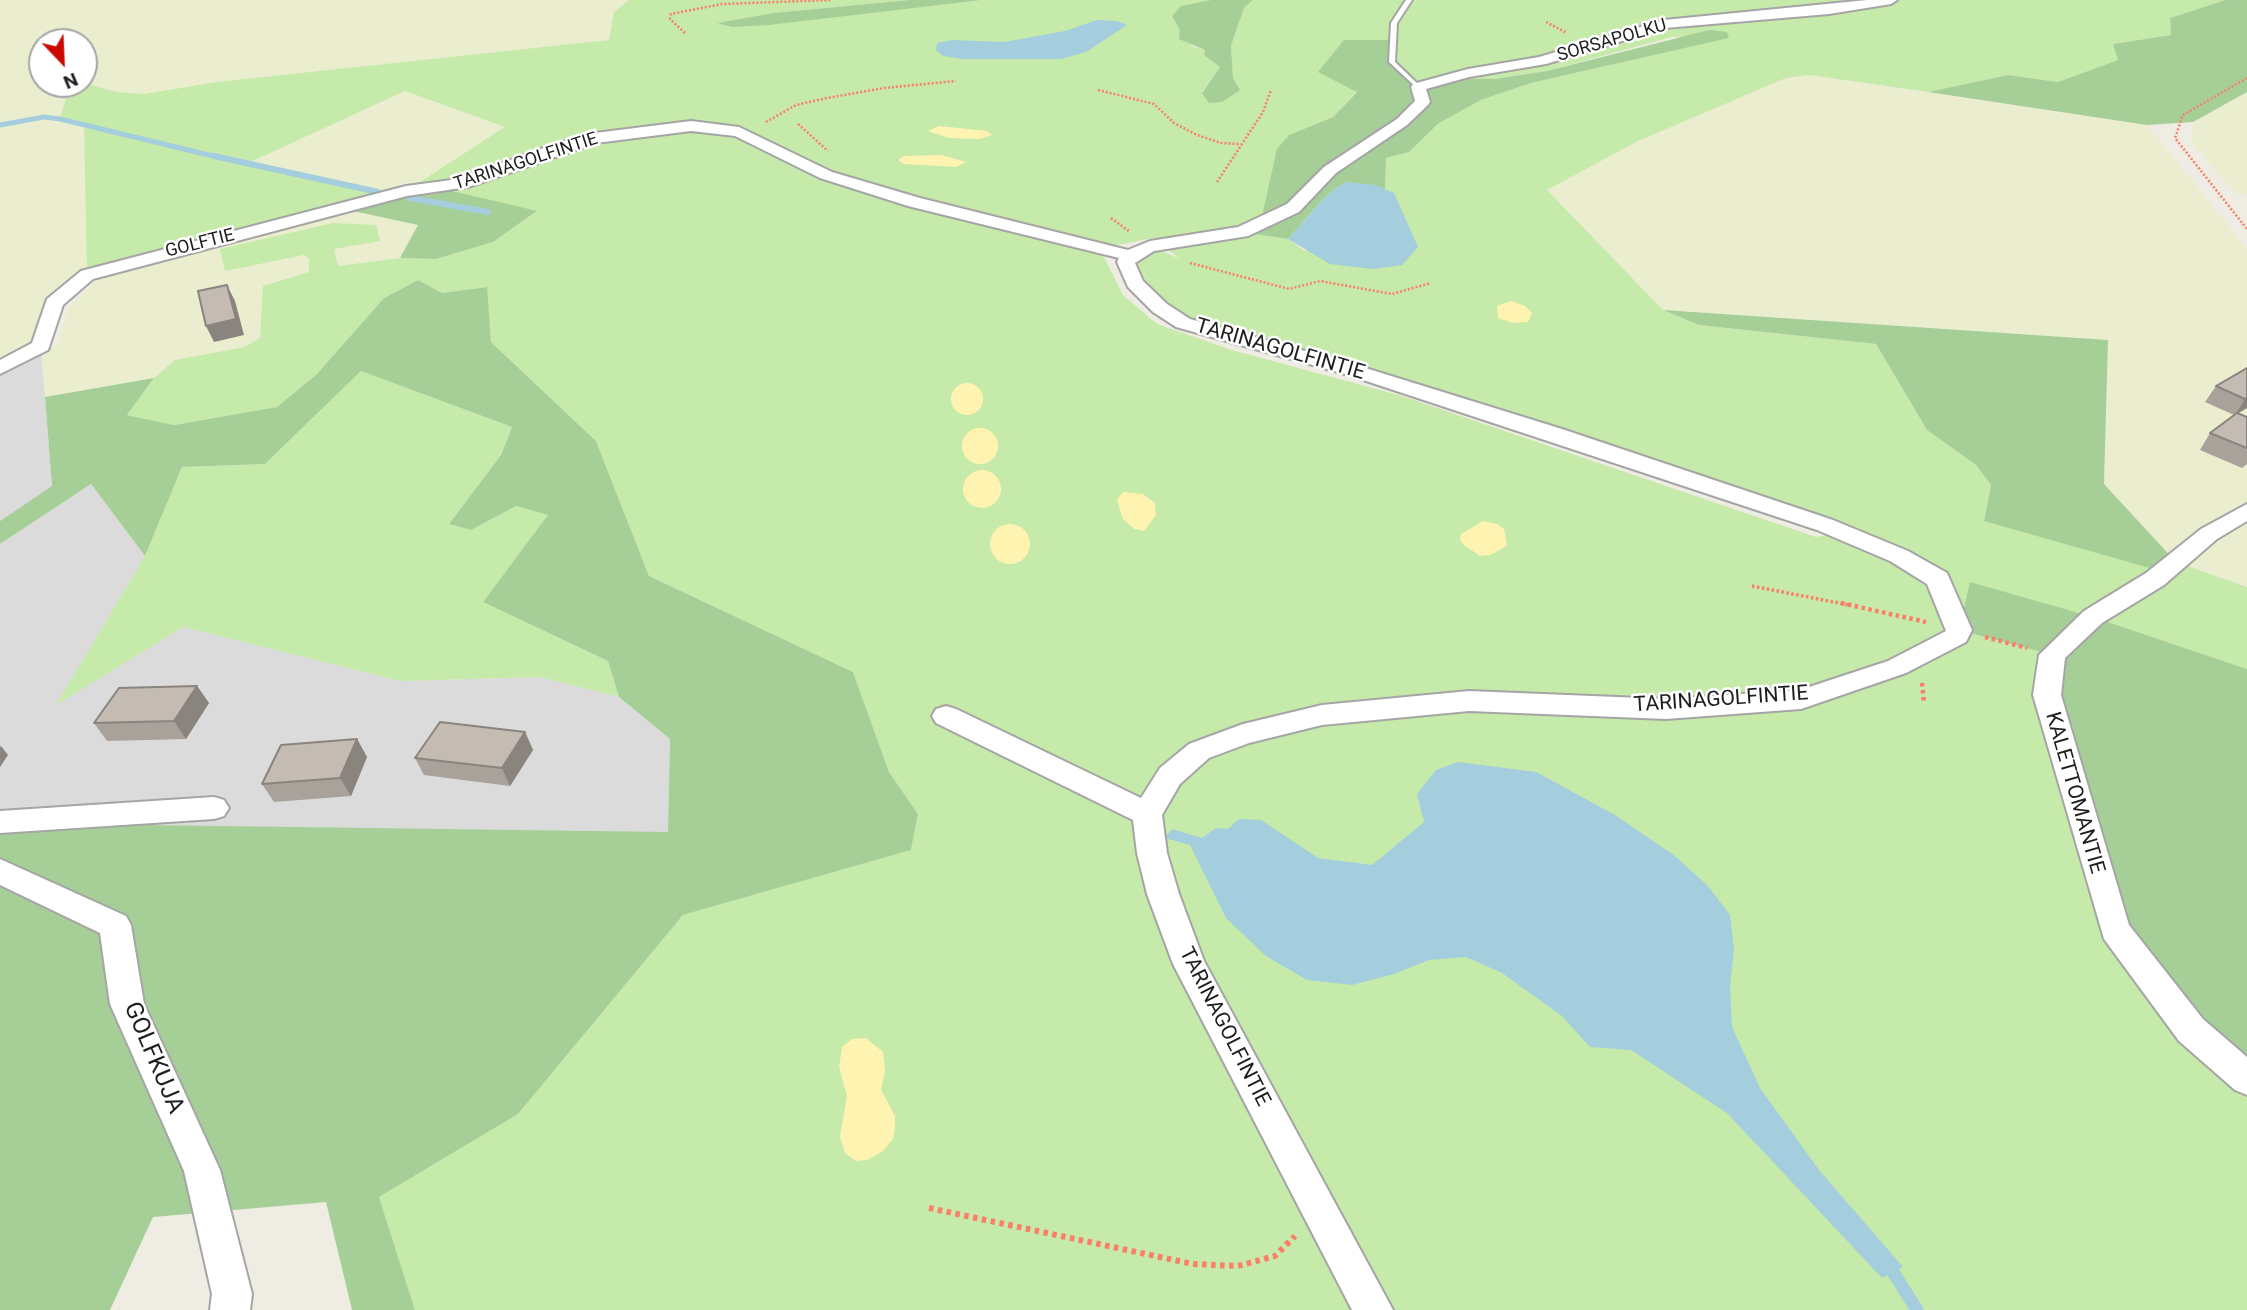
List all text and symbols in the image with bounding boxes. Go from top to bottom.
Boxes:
street label: SORSAPOLKU [1555,15,1669,67]
north arrow [28,28,98,98]
text: N [60,68,81,94]
street label: TARINAGOLFINTIE [451,129,601,195]
street label: GOLFTIE [163,225,237,263]
street label: TARINAGOLFINTIE [1192,314,1368,386]
street label: TARINAGOLFINTIE [1633,681,1809,719]
street label: KALETTOMANTIE [2039,709,2109,877]
street label: TARINAGOLFINTIE [1173,943,1275,1111]
street label: GOLFKUJA [117,998,189,1118]

